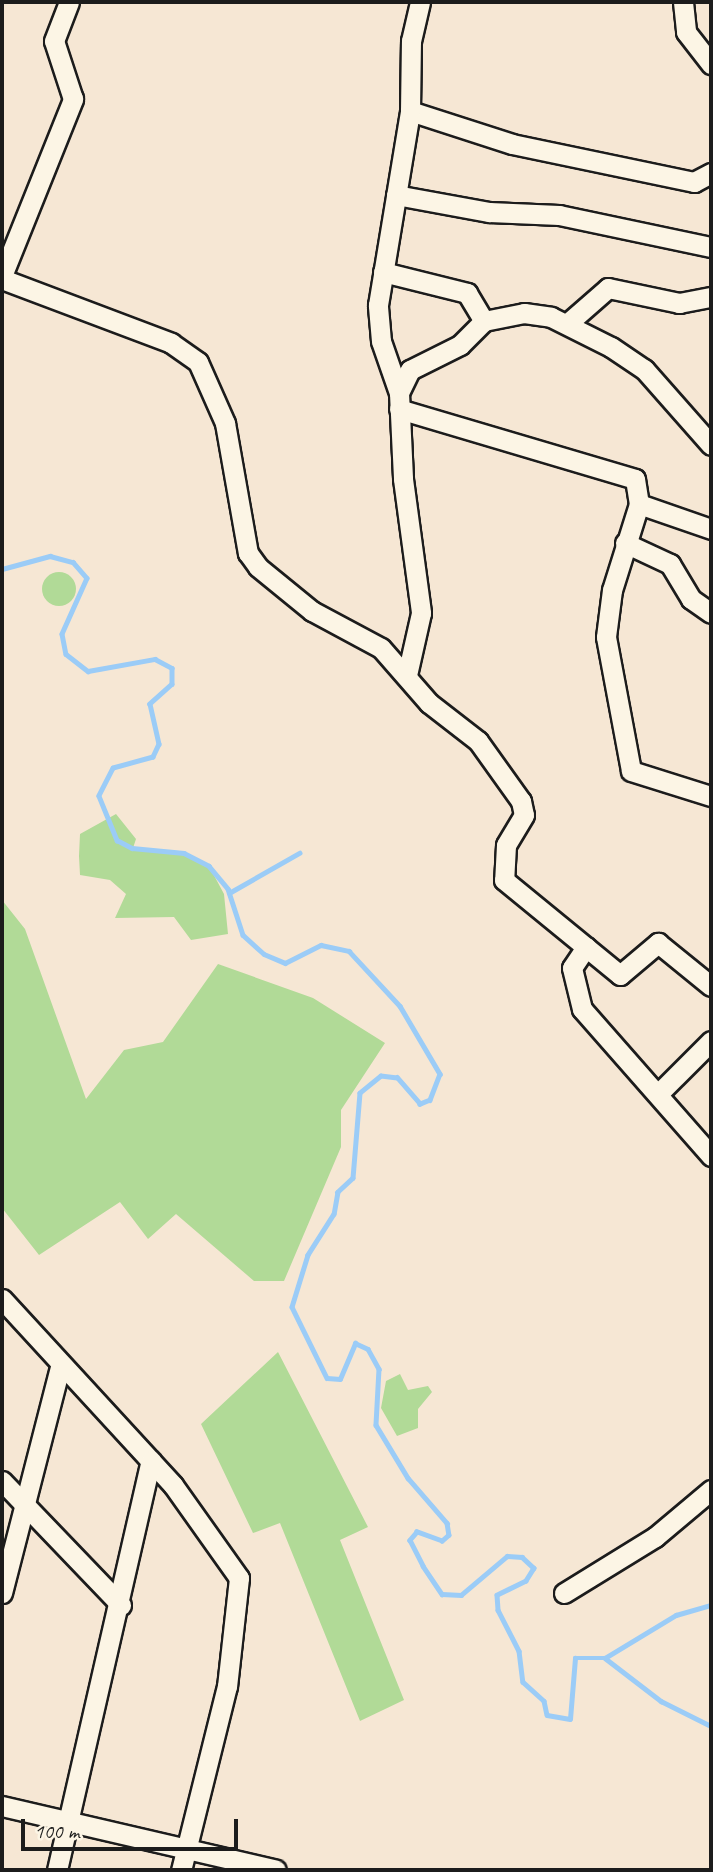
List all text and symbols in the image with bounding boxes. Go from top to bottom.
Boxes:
scale bar [24,1806,242,1850]
text: 100 m [34,1818,79,1844]

